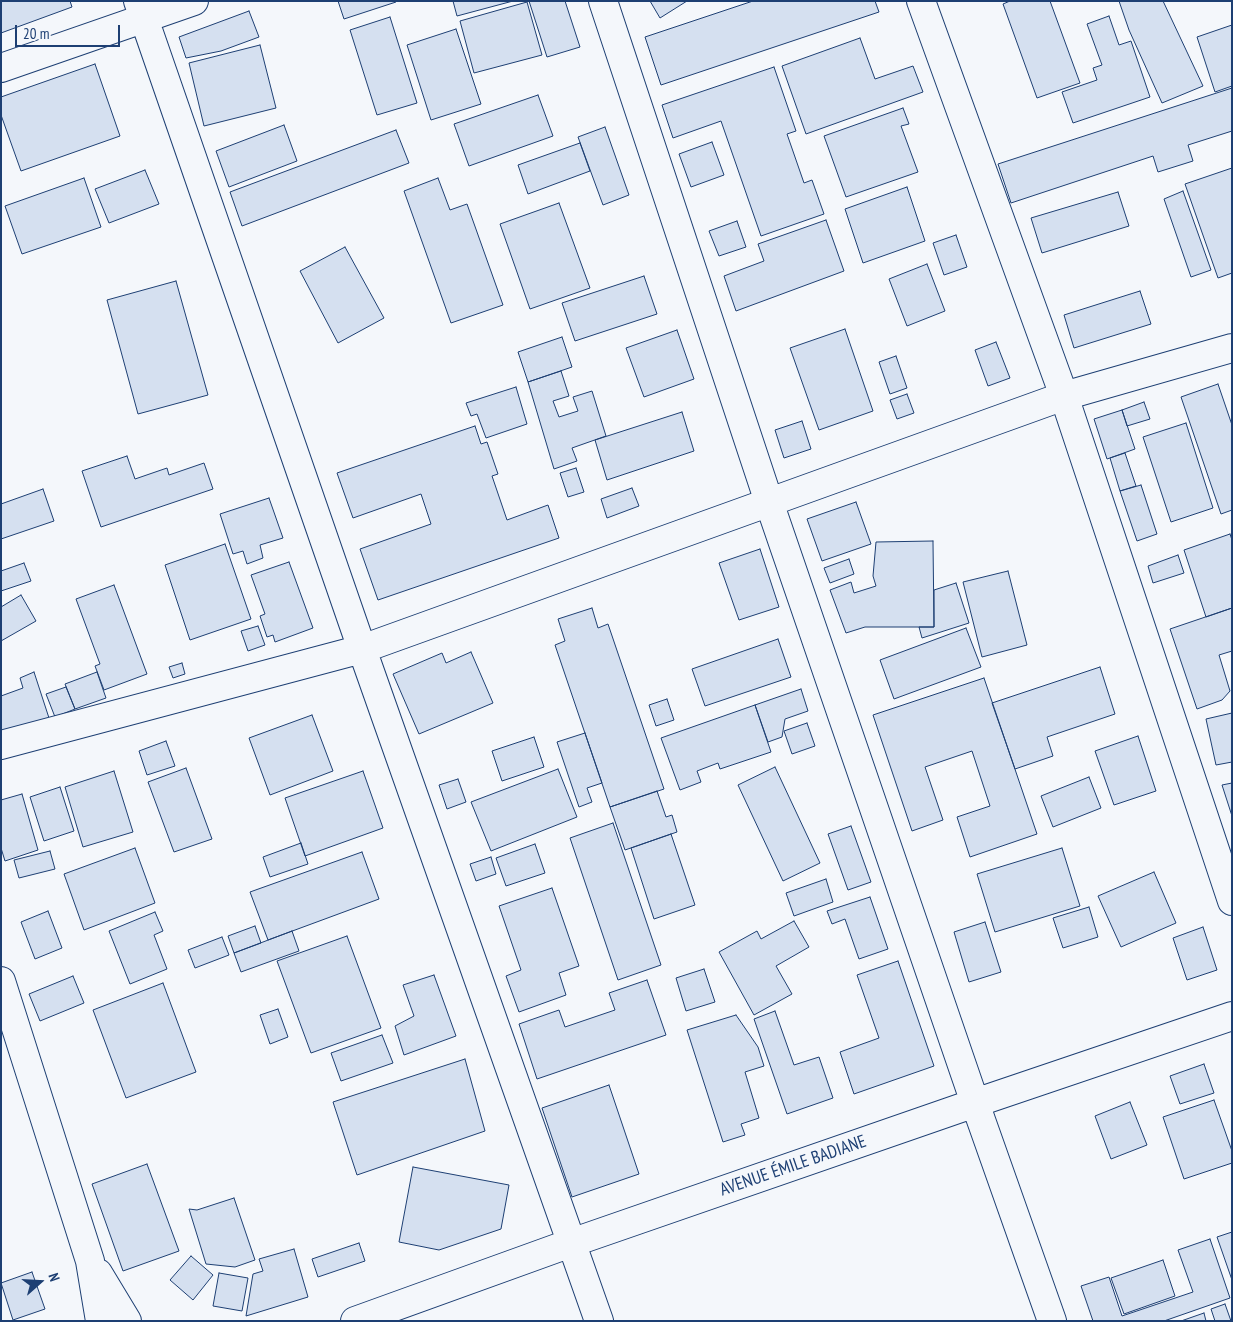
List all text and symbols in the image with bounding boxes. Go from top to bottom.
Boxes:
scale bar [18,15,122,47]
text: 20 m [23,24,49,43]
street label: AVENUE ÉMILE BADIANE [717,1131,869,1201]
north arrow [15,1257,65,1307]
text: N [44,1271,64,1284]

